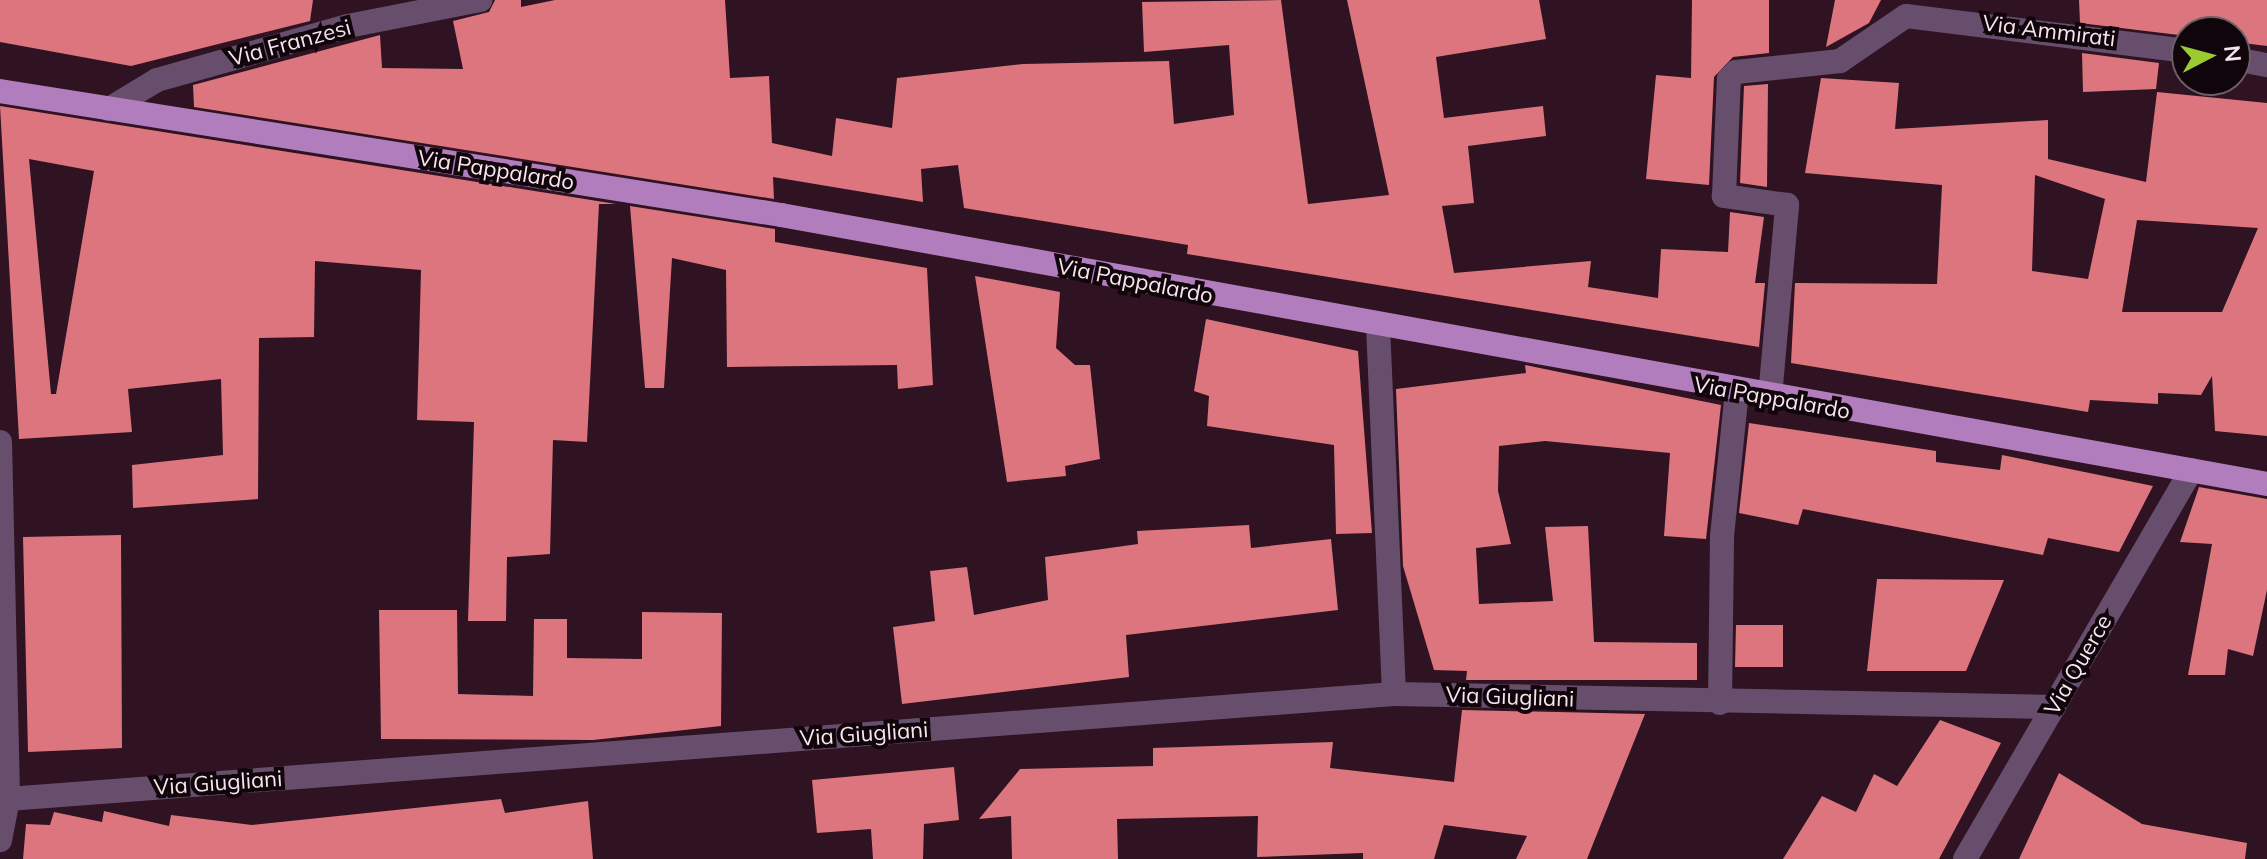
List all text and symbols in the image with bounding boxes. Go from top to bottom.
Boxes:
street label: Via Ammirati [1981,10,2117,52]
street label: Via Franzesi [226,14,354,72]
north arrow [2171,16,2251,96]
text: N [2218,44,2248,63]
street label: Via Pappalardo [416,145,576,195]
street label: Via Pappalardo [1055,253,1215,309]
street label: Via Pappalardo [1692,371,1852,425]
street label: Via Querce [2039,610,2117,720]
street label: Via Giugliani [1445,682,1575,712]
street label: Via Giugliani [799,716,929,752]
street label: Via Giugliani [153,765,283,801]

